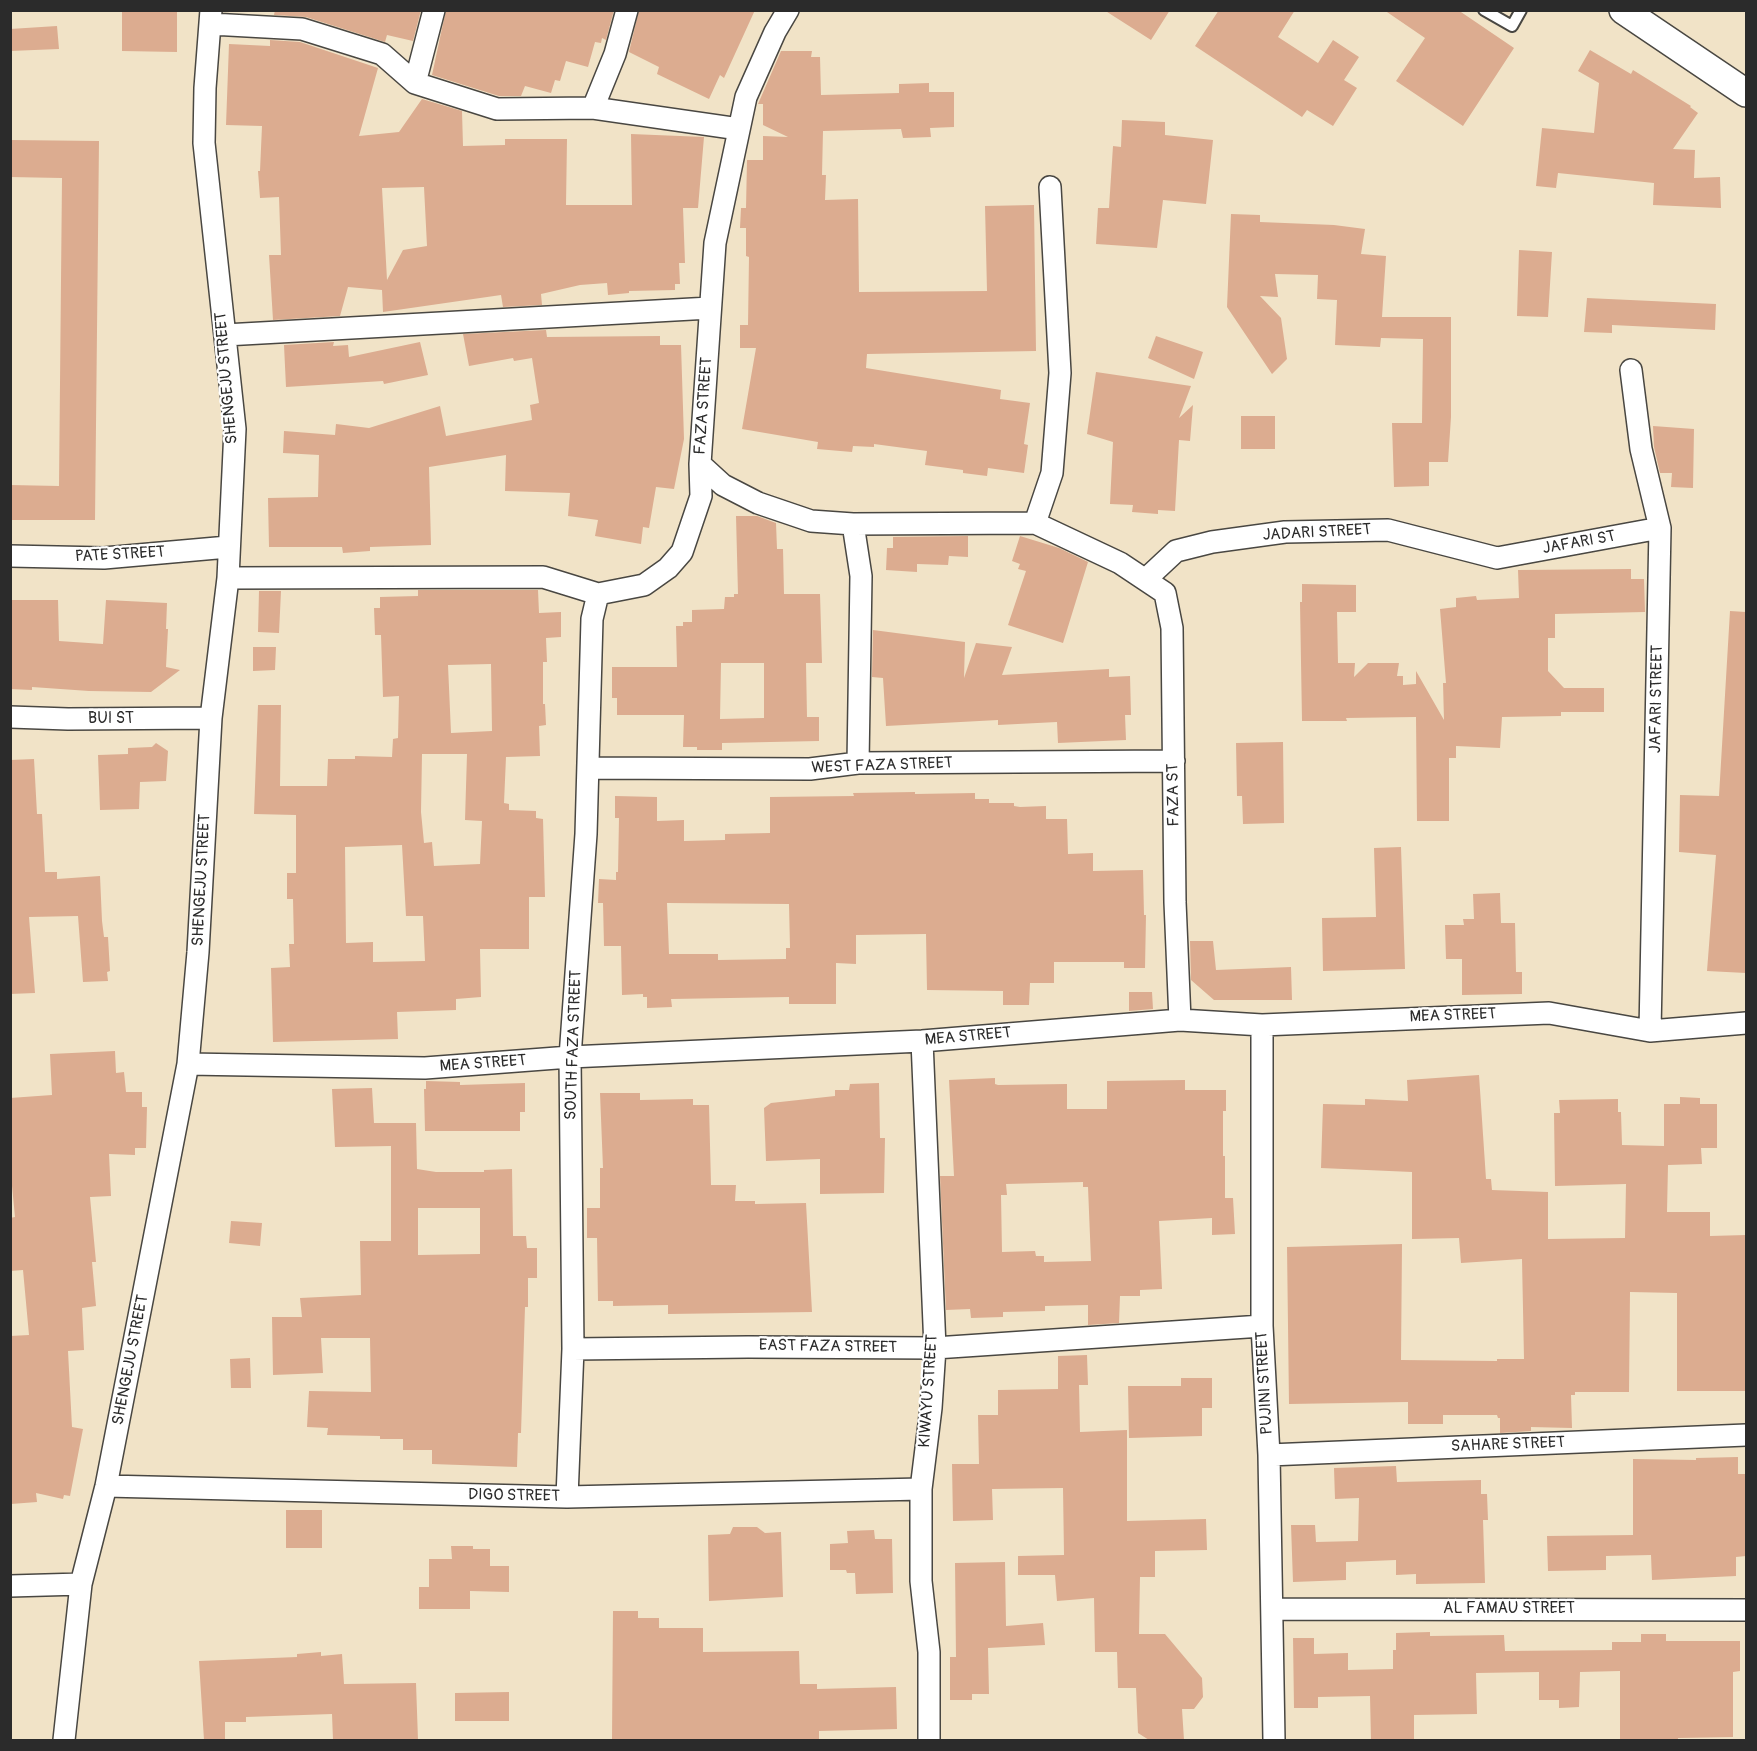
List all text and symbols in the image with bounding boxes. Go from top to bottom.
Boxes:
street label: SHENGEJU STREET [212,311,242,445]
street label: FAZA STREET [691,357,717,455]
street label: JADARI STREET [1262,521,1372,545]
street label: JAFARI ST [1541,527,1617,559]
street label: PATE STREET [75,543,165,567]
street label: JAFARI STREET [1646,645,1668,753]
street label: BUI ST [88,709,134,729]
street label: WEST FAZA STREET [811,754,953,778]
street label: FAZA ST [1164,763,1184,827]
street label: SHENGEJU STREET [189,813,215,947]
street label: SOUTH FAZA STREET [562,970,586,1120]
street label: MEA STREET [1409,1005,1497,1027]
street label: MEA STREET [924,1024,1012,1050]
street label: MEA STREET [439,1051,527,1077]
street label: SHENGEJU STREET [109,1293,153,1427]
street label: PUJINI STREET [1253,1331,1277,1435]
street label: KIWAYU STREET [915,1334,943,1448]
street label: EAST FAZA STREET [759,1336,897,1358]
street label: SAHARE STREET [1451,1433,1565,1457]
street label: DIGO STREET [468,1486,560,1506]
street label: AL FAMAU STREET [1443,1599,1575,1619]

